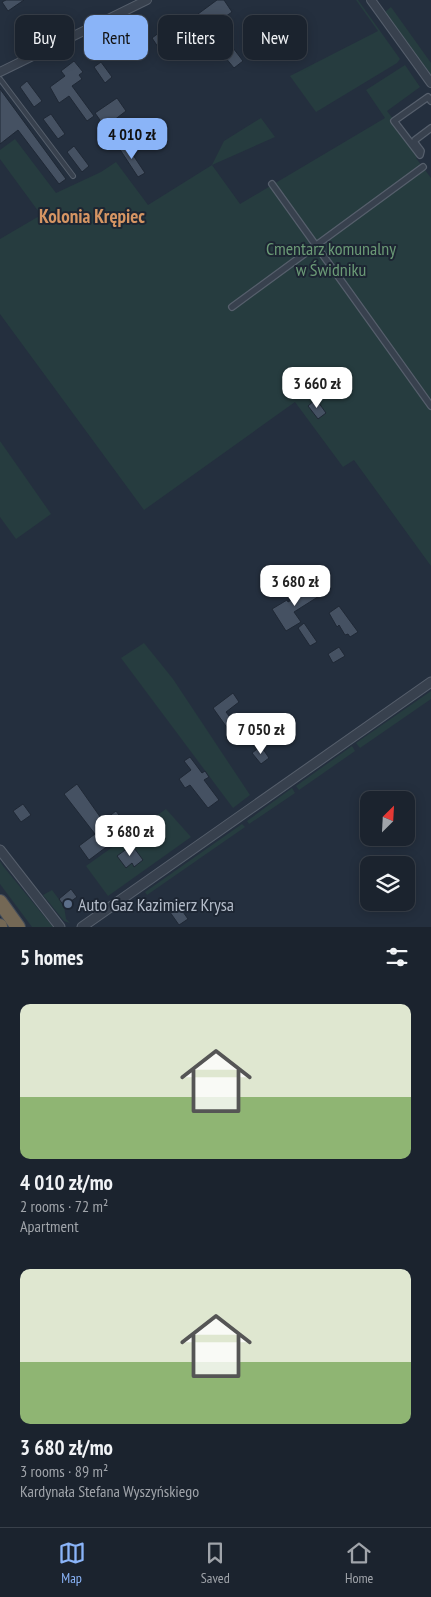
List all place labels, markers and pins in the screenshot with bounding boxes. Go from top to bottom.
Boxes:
pin: 4 010 zł [80,118,184,160]
pin: 3 660 zł [265,366,369,409]
pin: 3 680 zł [243,564,347,607]
pin: 7 050 zł [209,712,313,755]
pin: 3 680 zł [78,814,182,857]
place label: Auto Gaz Kazimierz Krysa [78,893,234,916]
marker: Auto Gaz Kazimierz Krysa [62,898,74,910]

